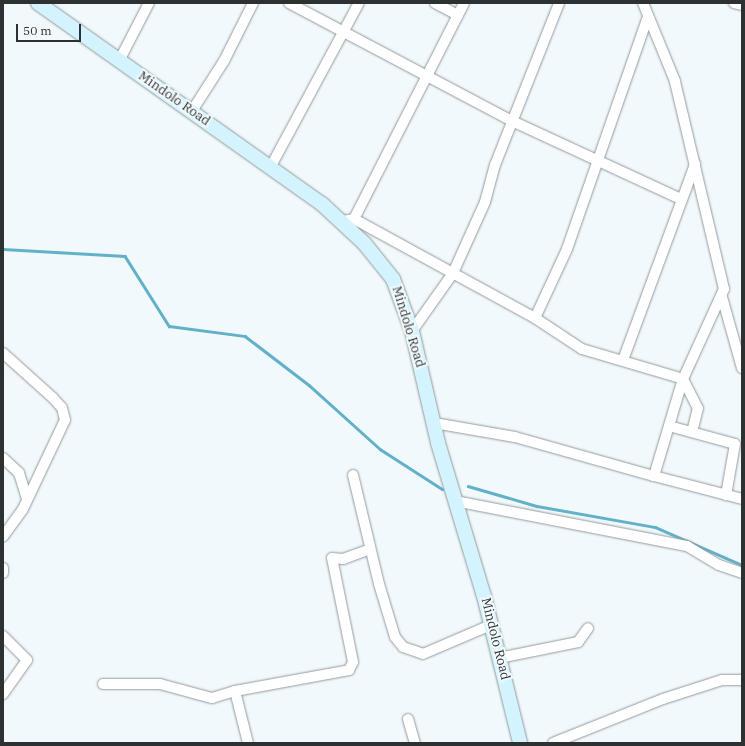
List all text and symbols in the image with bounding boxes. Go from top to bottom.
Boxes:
scale bar [18,16,83,42]
text: 50 m [23,23,52,38]
street label: Mindolo Road [135,68,213,130]
street label: Mindolo Road [388,284,428,370]
street label: Mindolo Road [477,596,513,682]

